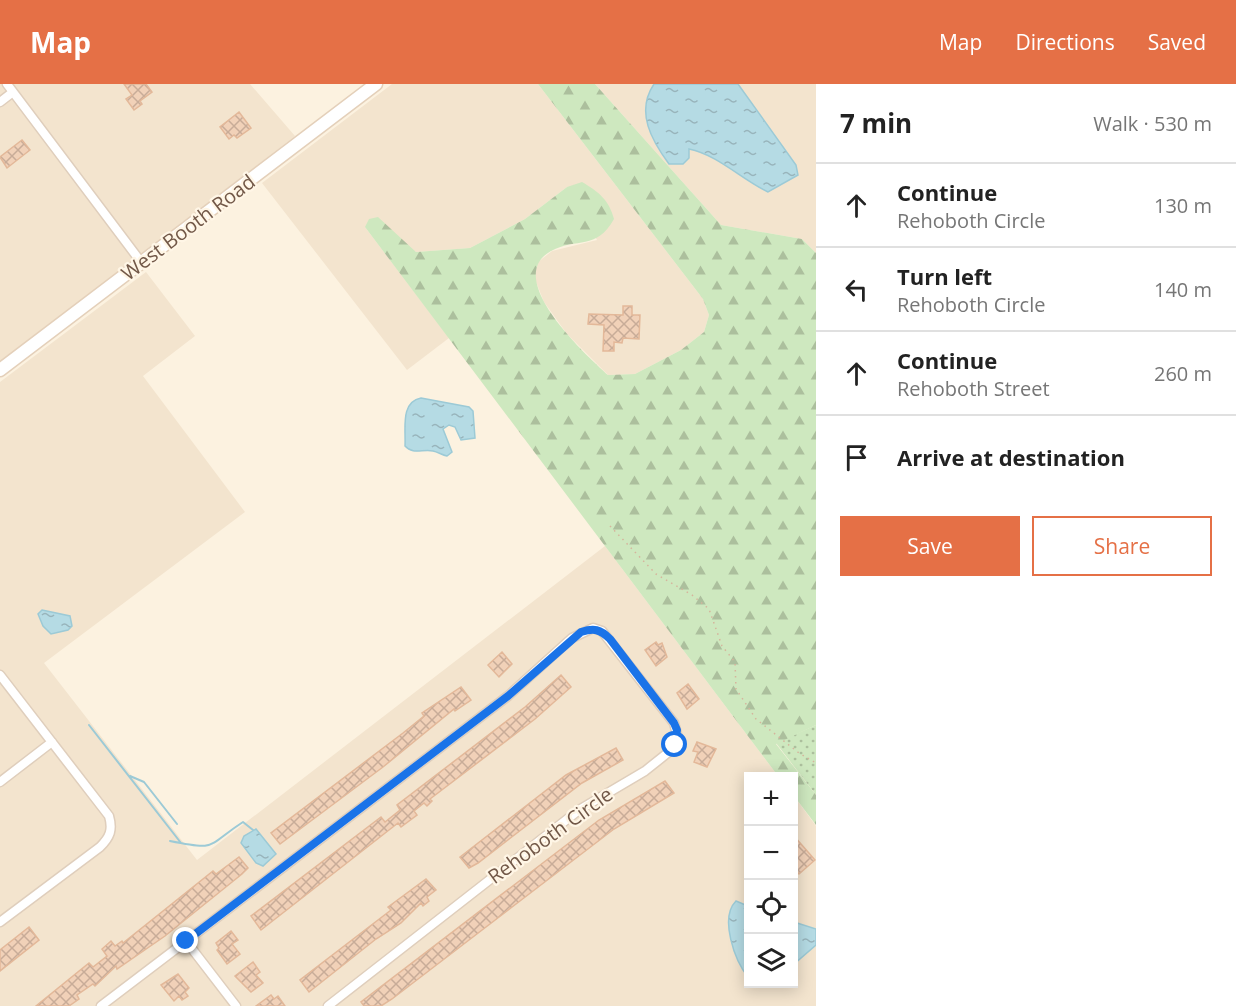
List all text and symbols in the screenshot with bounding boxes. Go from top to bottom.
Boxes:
text: Map [30,23,91,61]
text: Map [939,28,982,56]
text: Directions [1015,28,1115,56]
text: Saved [1148,28,1206,56]
text: 7 min [840,105,912,141]
text: Walk · 530 m [1093,110,1212,137]
street label: West Booth Road [116,168,260,286]
text: Continue [897,177,997,207]
icon: ahead [840,189,873,222]
text: 130 m [1154,192,1212,219]
text: Rehoboth Circle [897,207,1045,234]
text: Turn left [897,261,992,291]
icon: left [840,273,873,306]
text: 140 m [1154,276,1212,303]
text: Rehoboth Circle [897,291,1045,318]
text: Continue [897,345,997,375]
icon: ahead [840,357,873,390]
text: 260 m [1154,360,1212,387]
text: Rehoboth Street [897,375,1050,402]
icon: arrive [840,441,873,474]
text: Arrive at destination [897,442,1125,472]
button: Save [840,516,1020,576]
button: Share [1032,516,1212,576]
route start [661,731,687,757]
map controls [744,772,798,988]
button: + [744,772,798,826]
street label: Rehoboth Circle [482,780,618,890]
button: − [744,826,798,880]
button: locate [744,880,798,934]
route end [172,927,198,953]
button: layers [744,934,798,988]

